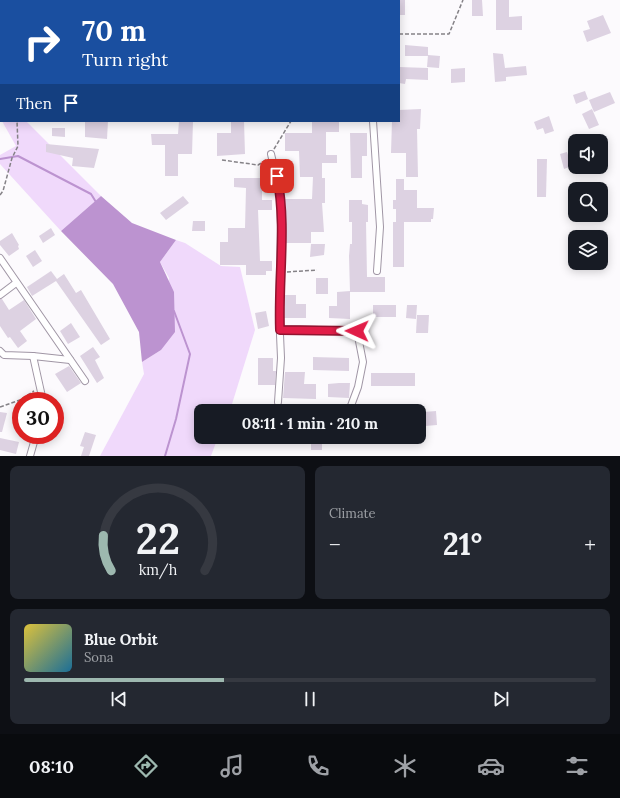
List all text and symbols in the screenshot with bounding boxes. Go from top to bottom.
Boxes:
text: 70 m [82,13,146,49]
icon: right [16,16,68,68]
text: Turn right [82,48,168,71]
icon: arrive [60,92,82,114]
text: Then [16,94,52,113]
map controls [568,134,608,270]
button: sound [568,134,608,174]
pin [260,159,294,193]
icon: arrive [266,165,288,187]
button: search [568,182,608,222]
button: layers [568,230,608,270]
position arrow [336,310,378,352]
speed limit sign: 30 [12,392,64,444]
text: 08:11 · 1 min · 210 m [242,414,378,433]
text: Climate [329,505,376,522]
text: 22 [135,511,180,564]
text: 21° [443,525,482,563]
text: − [329,530,341,558]
text: + [584,530,596,558]
text: km/h [138,560,177,579]
text: Blue Orbit [84,630,158,649]
text: Sona [84,649,114,666]
icon: previous [108,688,130,710]
icon: pause [299,688,321,710]
icon: next [490,688,512,710]
icon: directions [132,752,160,780]
icon: music [218,752,246,780]
icon: phone [304,752,332,780]
icon: climate [391,752,419,780]
icon: car [477,752,505,780]
icon: filters [563,752,591,780]
text: 08:10 [29,755,74,778]

